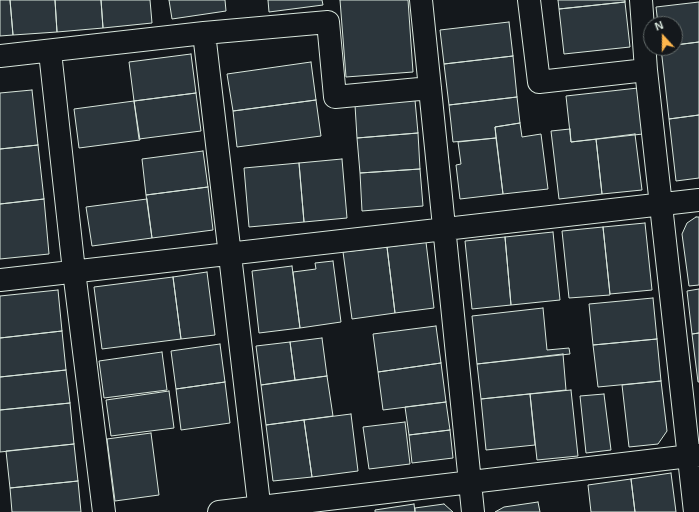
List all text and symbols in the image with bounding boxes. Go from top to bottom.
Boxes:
north arrow [643,16,683,56]
text: N [653,19,665,33]

